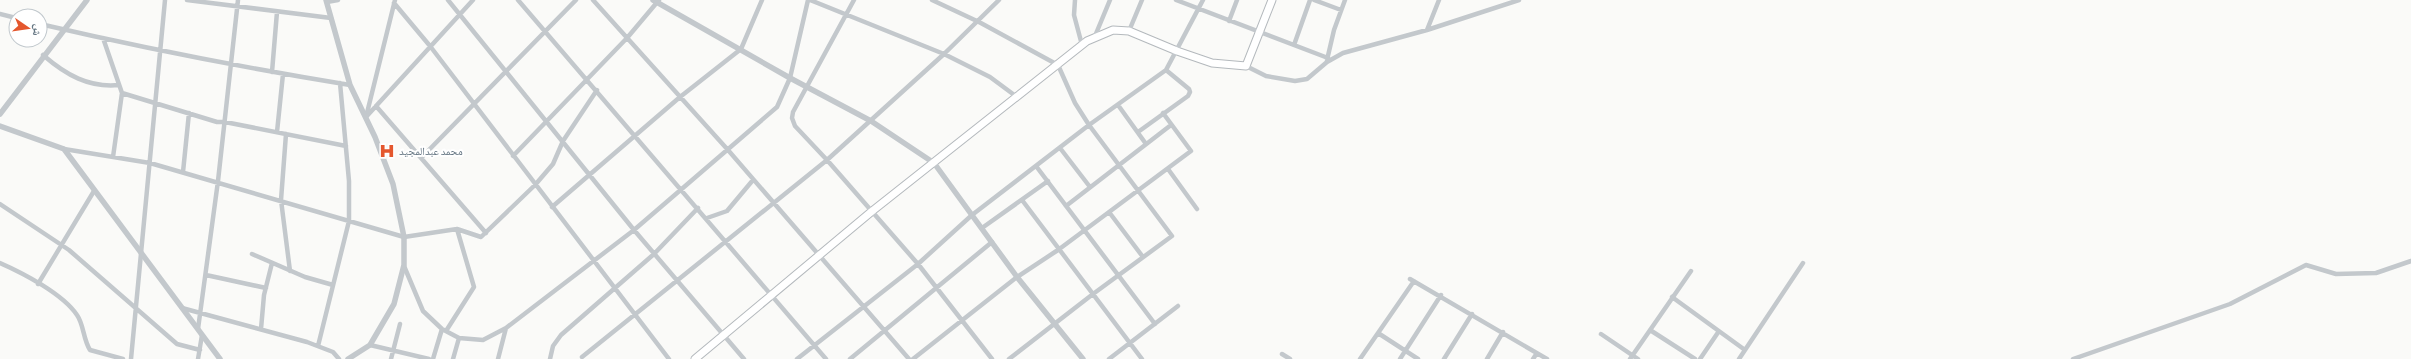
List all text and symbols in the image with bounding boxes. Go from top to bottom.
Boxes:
north arrow [8,8,48,48]
text: ش [29,23,45,38]
hospital icon: محمد عبدالمجيد [378,142,396,160]
place label: محمد عبدالمجيد [399,145,463,158]

